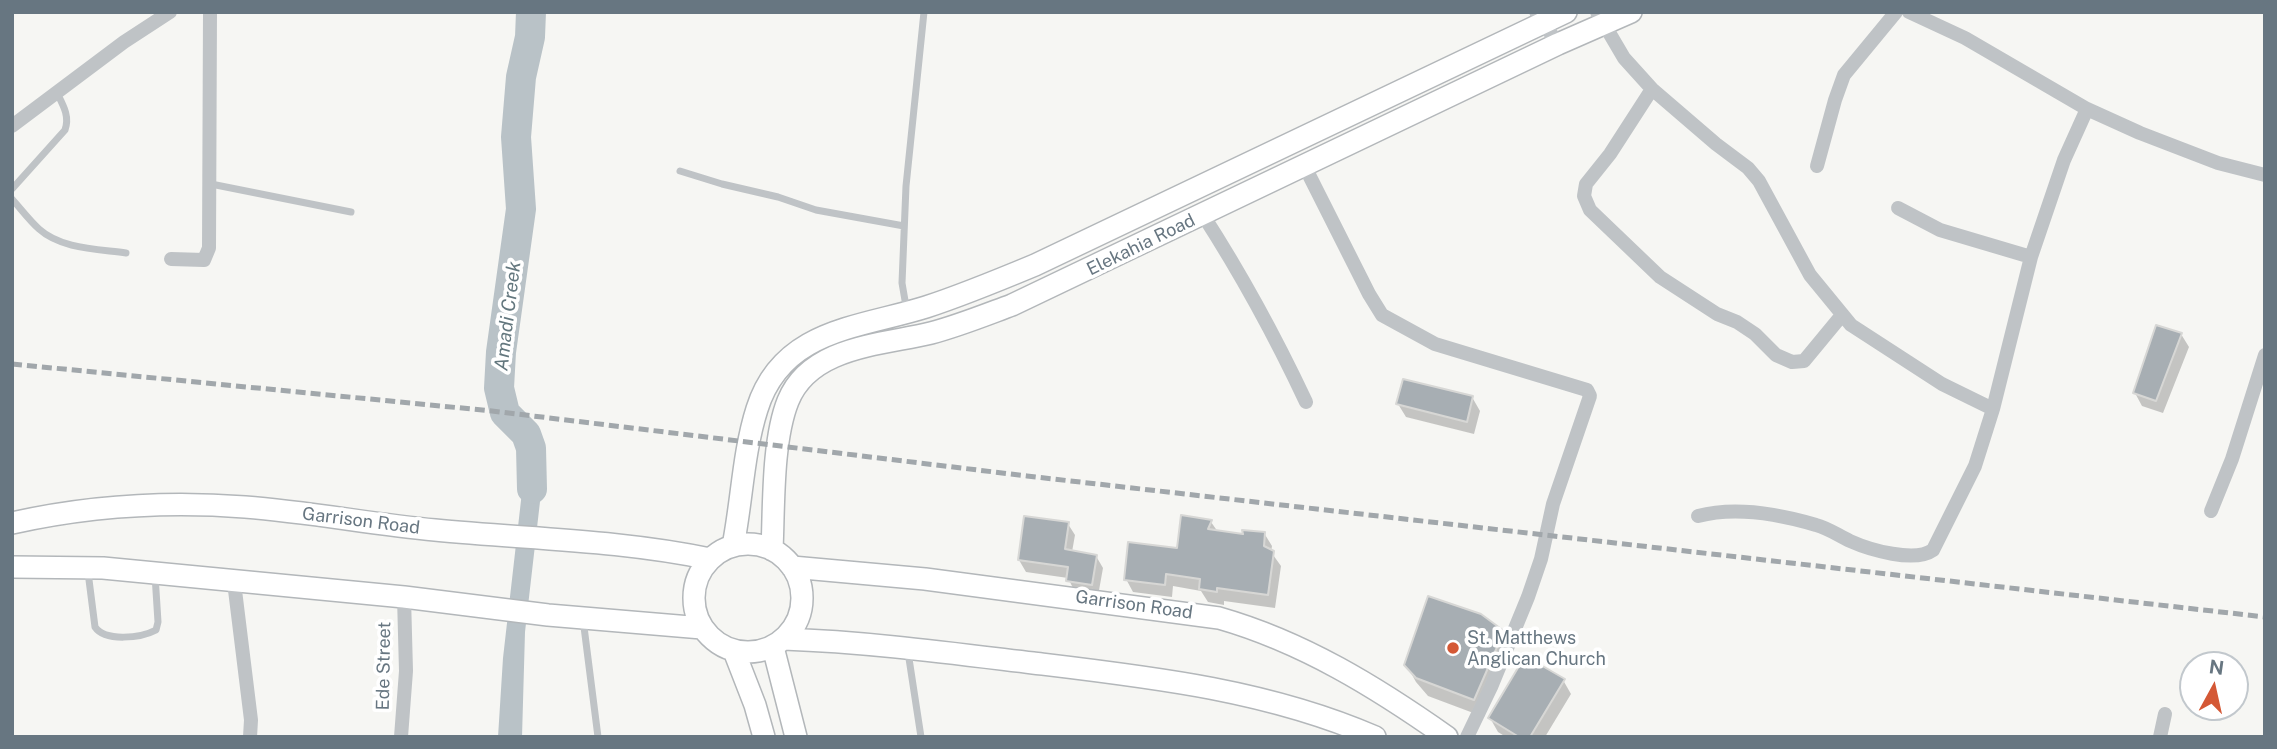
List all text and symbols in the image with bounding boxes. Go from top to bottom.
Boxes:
street label: Elekahia Road [1083,209,1199,281]
water label: Amadi Creek [490,260,526,372]
street label: Garrison Road [301,503,421,539]
street label: Garrison Road [1074,586,1194,624]
street label: Ede Street [372,621,396,711]
place label: St. Matthews Anglican Church [1467,627,1606,670]
marker: St. Matthews Anglican Church [1445,640,1461,656]
north arrow [2179,651,2249,721]
text: N [2208,655,2226,679]

